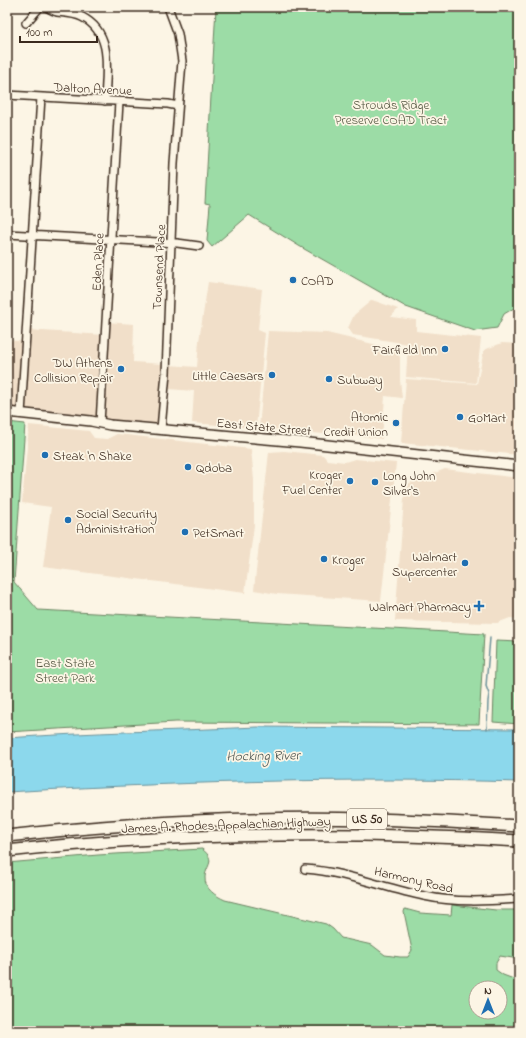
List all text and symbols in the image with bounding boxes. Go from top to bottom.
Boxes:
scale bar [20,18,97,44]
text: 100 m [26,24,53,42]
street label: Dalton Avenue [52,78,133,101]
park label: Strouds Ridge Preserve COAD Tract [335,96,448,130]
street label: Townsend Place [148,224,171,310]
street label: Eden Place [87,232,110,292]
place label: COAD [301,272,334,291]
marker: COAD [288,275,298,285]
place label: Fairfield Inn [371,341,437,360]
marker: Fairfield Inn [440,344,450,354]
place label: DW Athens Collision Repair [34,354,114,388]
marker: DW Athens Collision Repair [116,364,126,374]
place label: Little Caesars [193,367,264,386]
marker: Little Caesars [267,370,277,380]
place label: Subway [337,371,382,391]
marker: Subway [324,374,334,384]
place label: Atomic Credit Union [324,408,388,442]
place label: GoMart [468,409,507,428]
marker: GoMart [455,412,465,422]
street label: East State Street [216,414,313,441]
marker: Atomic Credit Union [391,418,401,428]
place label: Steak 'n Shake [53,447,132,466]
marker: Steak 'n Shake [40,450,50,460]
place label: Qdoba [196,459,232,478]
marker: Qdoba [183,462,193,472]
place label: Kroger Fuel Center [281,466,343,500]
place label: Long John Silver's [383,467,435,501]
marker: Kroger Fuel Center [345,476,355,486]
marker: Long John Silver's [370,477,380,487]
place label: Social Security Administration [76,505,157,539]
marker: Social Security Administration [63,515,73,525]
place label: PetSmart [193,524,244,543]
marker: PetSmart [180,527,190,537]
place label: Walmart Supercenter [392,548,458,582]
place label: Kroger [332,551,366,571]
marker: Kroger [319,554,329,564]
marker: Walmart Supercenter [460,558,470,568]
place label: Walmart Pharmacy [369,598,471,618]
marker: Walmart Pharmacy [474,601,484,611]
park label: East State Street Park [35,654,95,688]
water label: Hocking River [226,745,302,768]
road number: US 50 [347,809,387,829]
street label: James A. Rhodes Appalachian Highway [121,812,331,840]
street label: Harmony Road [372,862,456,900]
north arrow [468,980,508,1020]
text: N [484,983,492,999]

